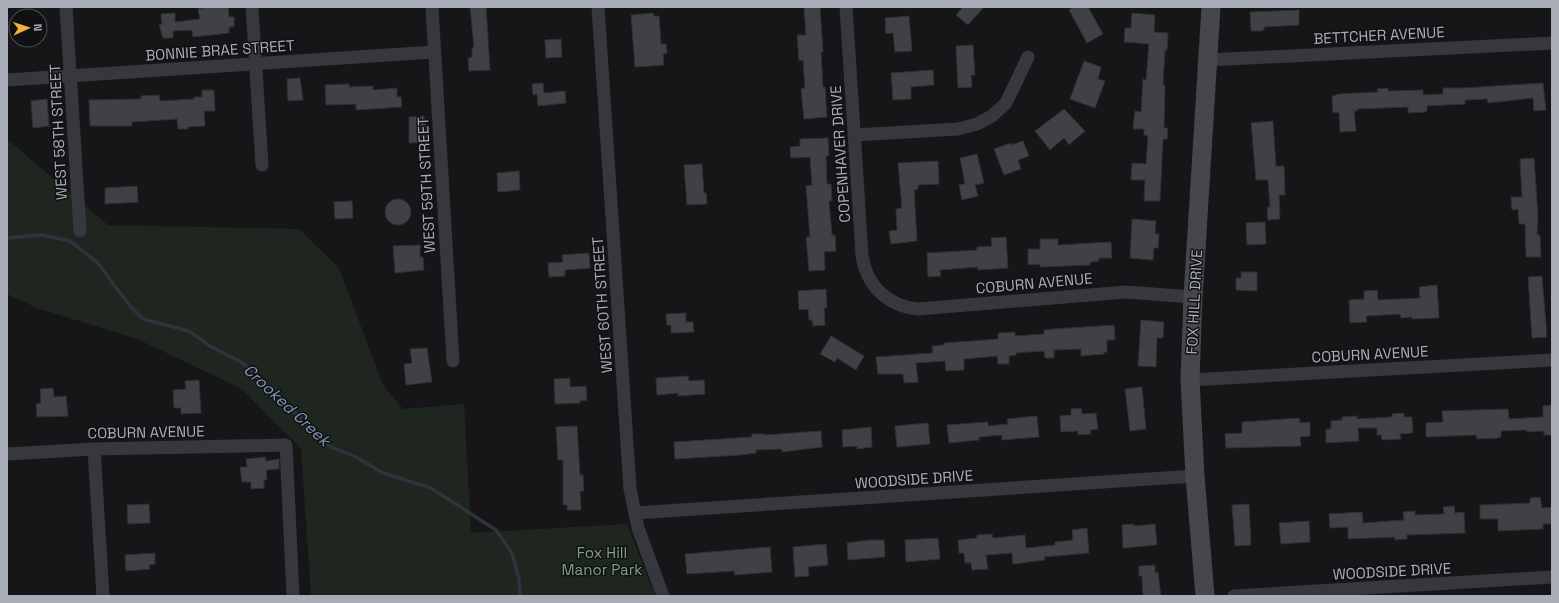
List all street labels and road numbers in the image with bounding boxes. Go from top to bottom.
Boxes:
street label: BETTCHER AVENUE [1313,22,1445,48]
street label: BONNIE BRAE STREET [145,35,296,65]
street label: WEST 58TH STREET [45,63,71,200]
street label: COPENHAVER DRIVE [826,85,854,223]
street label: WEST 59TH STREET [413,116,439,253]
street label: WEST 60TH STREET [588,236,616,374]
street label: FOX HILL DRIVE [1182,249,1206,355]
street label: COBURN AVENUE [975,268,1093,298]
street label: COBURN AVENUE [1311,341,1429,367]
street label: COBURN AVENUE [87,421,205,443]
street label: WOODSIDE DRIVE [854,465,974,493]
street label: WOODSIDE DRIVE [1332,558,1452,584]

